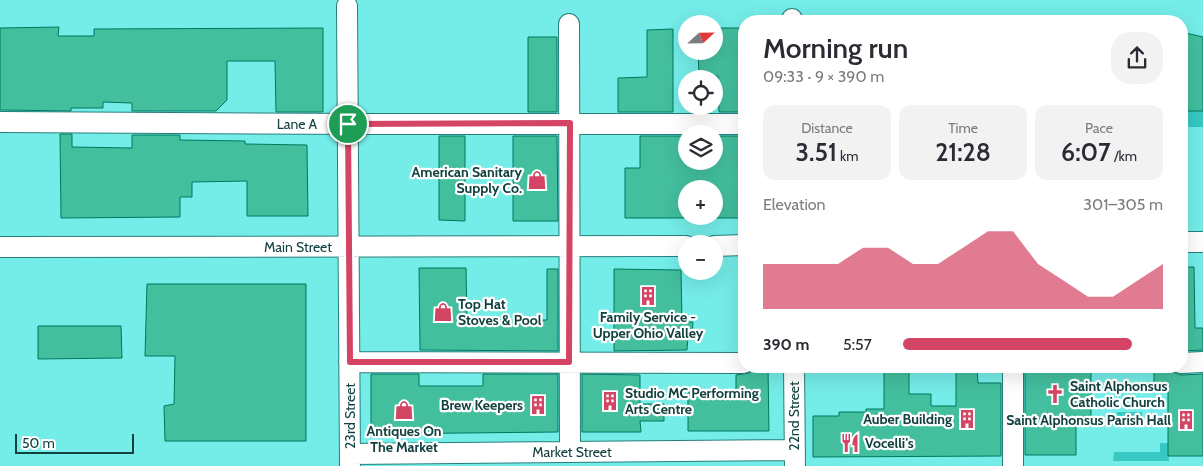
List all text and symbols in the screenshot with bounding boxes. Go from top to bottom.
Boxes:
north arrow [678,15,722,60]
map controls [678,15,723,280]
text: Morning run [763,31,908,65]
button: share [1111,32,1163,84]
text: 09:33 · 9 × 390 m [763,67,884,86]
button: locate [678,70,723,115]
pin [327,103,369,145]
icon: arrive [334,110,362,138]
street label: Lane A [277,115,318,133]
text: Distance [801,119,853,137]
text: Time [948,119,978,137]
text: Pace [1085,119,1113,137]
button: layers [678,125,723,170]
text: 3.51 [796,137,837,167]
text: 21:28 [935,137,991,167]
text: 6:07 [1061,137,1111,167]
text: km [837,147,858,165]
text: /km [1111,147,1137,165]
place label: American Sanitary Supply Co. [412,163,522,197]
shop icon: American Sanitary Supply Co. [526,169,548,191]
button: + [678,180,723,225]
text: Elevation [763,195,826,214]
text: 301–305 m [1083,195,1163,214]
button: − [678,235,723,280]
street label: Main Street [264,238,332,256]
building icon: Family Service - Upper Ohio Valley [637,285,659,307]
place label: Top Hat Stoves & Pool [458,295,542,329]
shop icon: Top Hat Stoves & Pool [432,301,454,323]
place label: Family Service - Upper Ohio Valley [593,308,704,342]
text: 390 m [763,335,809,354]
text: 5:57 [843,335,872,354]
place label: Saint Alphonsus Catholic Church [1070,377,1167,411]
street label: 22nd Street [785,381,803,451]
street label: 23rd Street [341,383,359,449]
church icon: Saint Alphonsus Catholic Church [1044,383,1066,405]
place label: Studio MC Performing Arts Centre [625,384,759,418]
building icon: Studio MC Performing Arts Centre [599,390,621,412]
building icon: Brew Keepers [527,394,549,416]
place label: Brew Keepers [441,396,523,414]
shop icon: Antiques On The Market [393,399,415,421]
building icon: Auber Building [956,408,978,430]
building icon: Saint Alphonsus Parish Hall [1175,409,1197,431]
place label: Auber Building [863,410,952,428]
place label: Saint Alphonsus Parish Hall [1006,411,1171,429]
place label: Antiques On The Market [367,422,441,456]
scale bar [15,431,134,454]
restaurant icon: Vocelli's [839,432,861,454]
text: 50 m [22,434,55,452]
place label: Vocelli's [865,434,914,452]
street label: Market Street [532,443,612,461]

